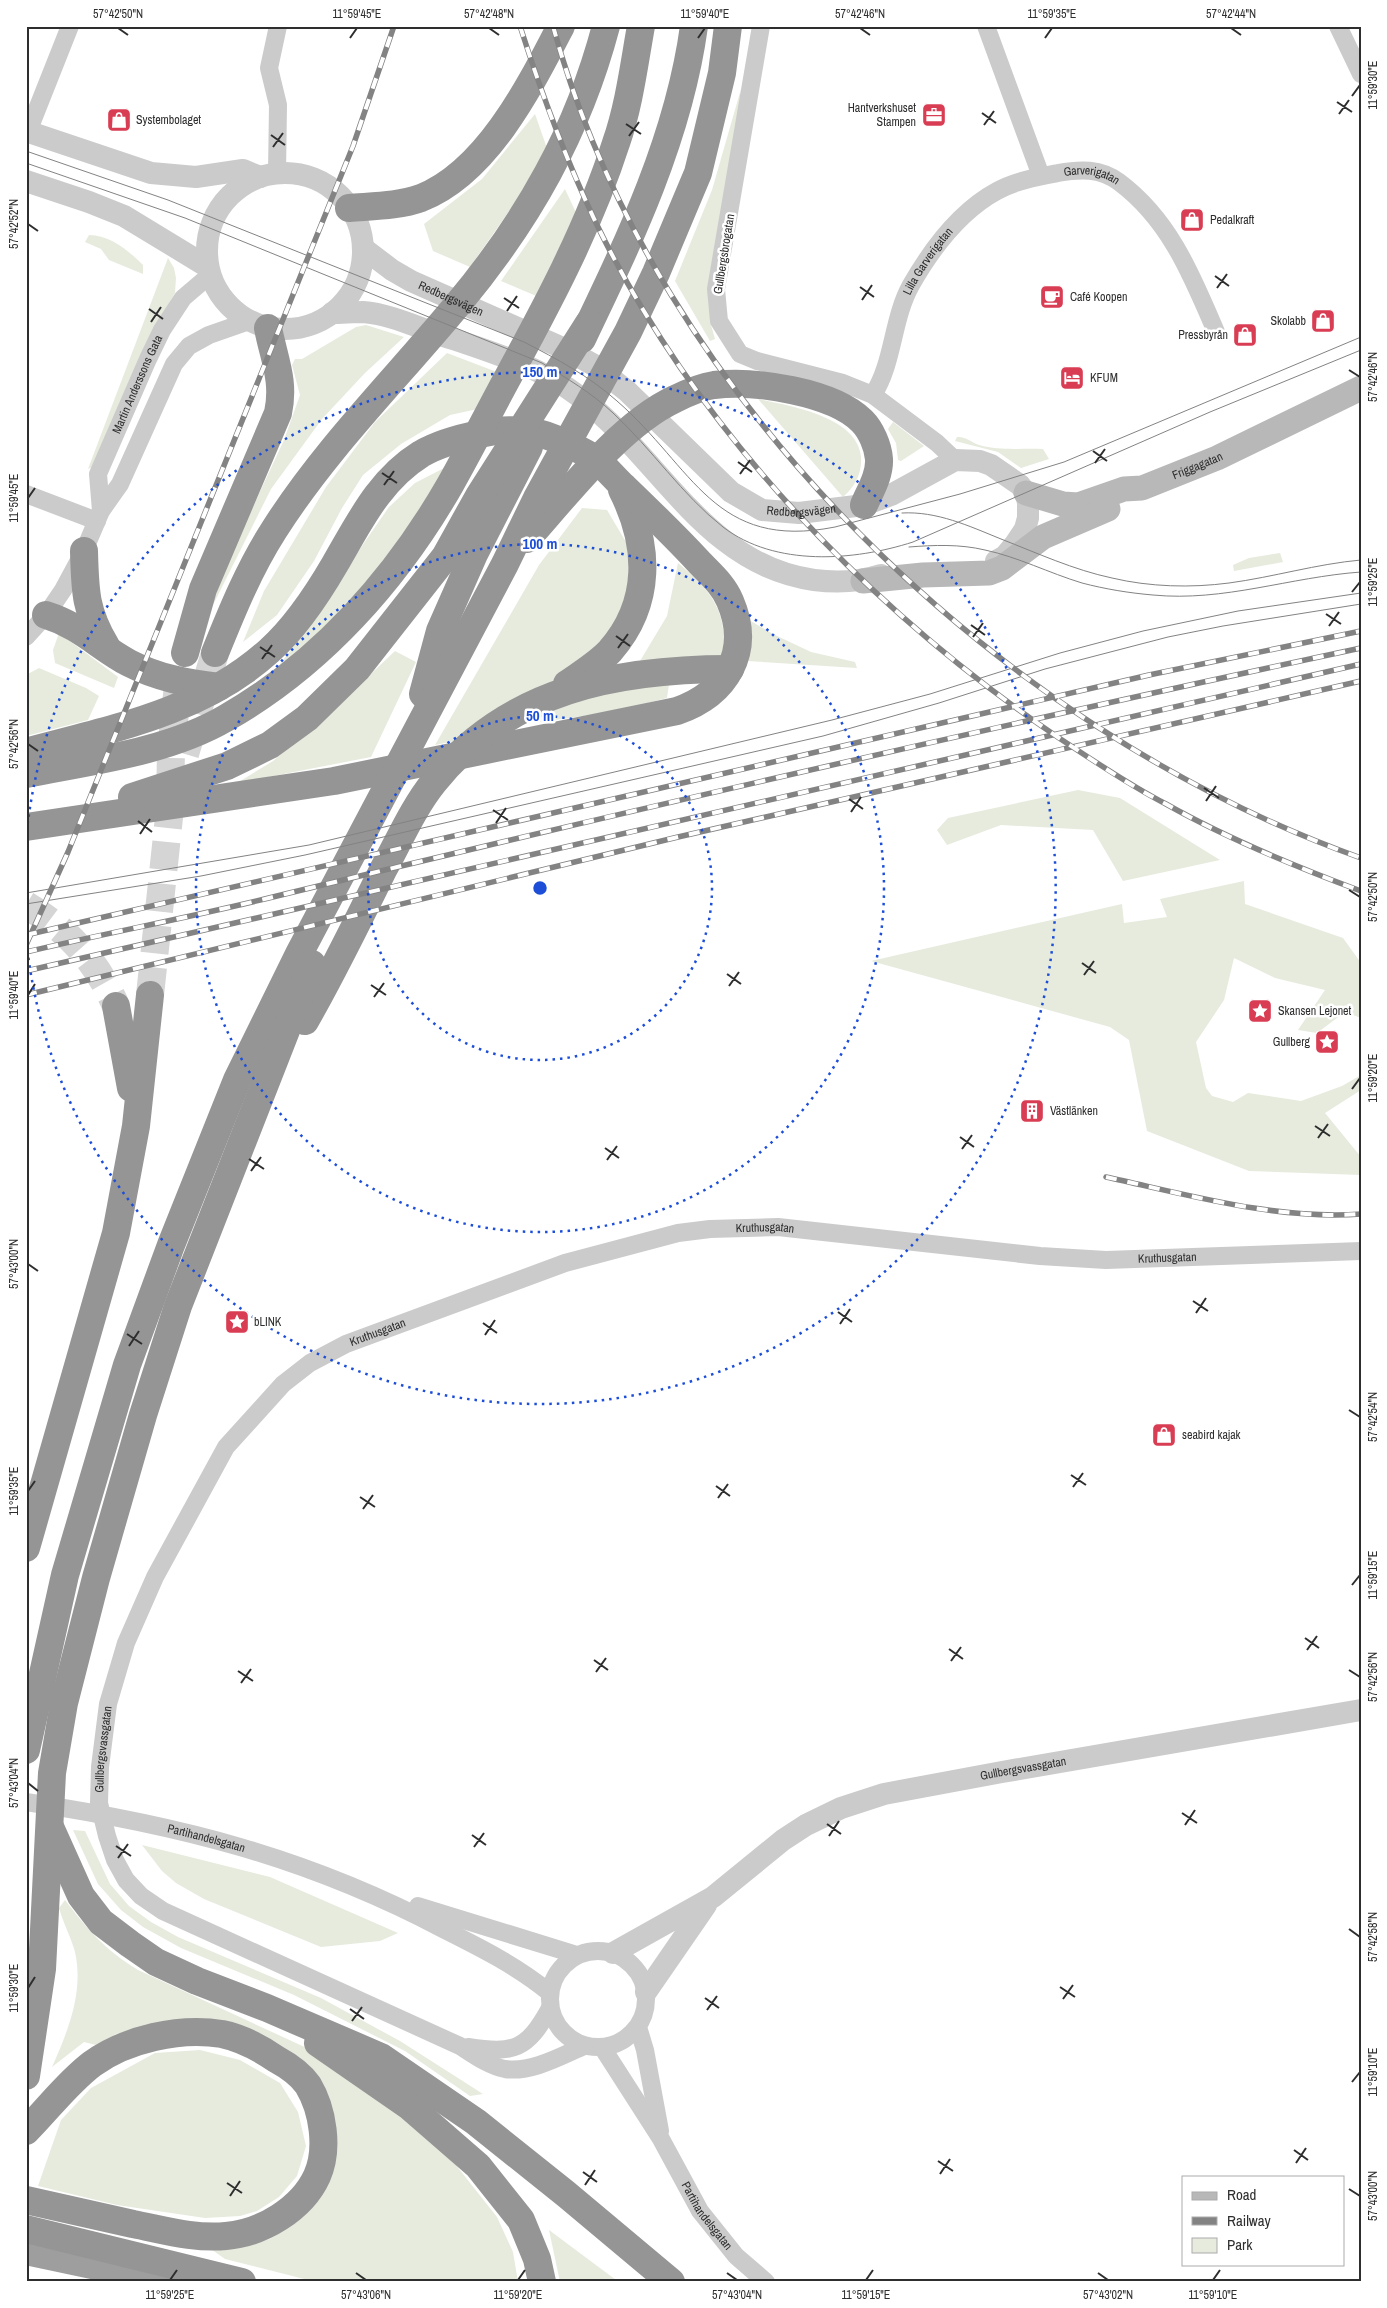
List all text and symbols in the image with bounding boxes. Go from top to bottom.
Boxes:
text: 57°42'50"N [93,6,143,22]
text: 11°59'45"E [333,6,381,22]
text: 57°42'48"N [464,6,514,22]
text: 11°59'40"E [681,6,729,22]
text: 57°42'46"N [835,6,885,22]
text: 11°59'35"E [1028,6,1076,22]
text: 57°42'44"N [1206,6,1256,22]
text: 11°59'30"E [1365,61,1381,109]
place label: Hantverkshuset Stampen [848,100,916,130]
office icon: Hantverkshuset Stampen [921,102,947,128]
shop icon: Systembolaget [106,107,132,133]
place label: Systembolaget [136,112,201,128]
street label: Garverigatan [1063,162,1123,188]
text: 57°42'52"N [6,199,22,249]
shop icon: Pedalkraft [1179,207,1205,233]
place label: Pedalkraft [1210,212,1255,228]
street label: Gullbergsbrogatan [710,213,738,295]
street label: Lilla Garverigatan [899,224,956,297]
street label: Redbergsvägen [416,277,486,320]
cafe icon: Café Koopen [1039,284,1065,310]
place label: Café Koopen [1070,289,1127,305]
shop icon: Skolabb [1310,308,1336,334]
place label: Skolabb [1270,313,1306,329]
shop icon: Pressbyrån [1232,322,1258,348]
place label: Pressbyrån [1178,327,1228,343]
street label: Martin Anderssons Gata [108,332,167,436]
text: 57°42'46"N [1365,352,1381,402]
text: 150 m [523,361,557,382]
hotel icon: KFUM [1059,365,1085,391]
place label: KFUM [1090,370,1118,386]
street label: Friggagatan [1170,448,1225,483]
text: 11°59'45"E [6,474,22,522]
street label: Redbergsvägen [766,501,837,521]
text: 100 m [523,533,557,554]
text: 11°59'25"E [1365,558,1381,606]
text: 50 m [526,705,554,726]
text: 57°42'56"N [6,719,22,769]
text: 57°42'50"N [1365,872,1381,922]
centre of rings [531,879,549,897]
text: 11°59'40"E [6,971,22,1019]
place icon: Skansen Lejonet [1247,998,1273,1024]
place label: Skansen Lejonet [1278,1003,1352,1019]
place icon: Gullberg [1314,1029,1340,1055]
place label: Gullberg [1273,1034,1311,1050]
text: 11°59'20"E [1365,1054,1381,1102]
building icon: Västlänken [1019,1098,1045,1124]
place label: Västlänken [1050,1103,1098,1119]
street label: Kruthusgatan [735,1219,795,1237]
text: 57°43'00"N [6,1239,22,1289]
street label: Kruthusgatan [1138,1249,1197,1267]
place icon: bLINK [224,1309,250,1335]
place label: bLINK [254,1314,282,1330]
street label: Kruthusgatan [347,1315,408,1350]
text: 57°42'54"N [1365,1392,1381,1442]
shop icon: seabird kajak [1151,1422,1177,1448]
place label: seabird kajak [1182,1427,1241,1443]
text: 11°59'35"E [6,1467,22,1515]
text: 11°59'15"E [1365,1551,1381,1599]
text: 57°42'56"N [1365,1652,1381,1702]
street label: Gullbergsvassgatan [91,1705,116,1793]
street label: Gullbergsvassgatan [979,1753,1067,1784]
text: 57°43'04"N [6,1758,22,1808]
street label: Partihandelsgatan [166,1820,247,1856]
text: 57°42'58"N [1365,1912,1381,1962]
text: 11°59'30"E [6,1964,22,2012]
text: 11°59'10"E [1365,2048,1381,2096]
text: 57°43'00"N [1365,2171,1381,2221]
legend [1182,2176,1344,2266]
street label: Partihandelsgatan [678,2179,736,2253]
text: Road [1227,2184,1256,2205]
text: Railway [1227,2210,1272,2231]
text: Park [1227,2234,1253,2255]
text: 11°59'25"E [146,2287,194,2303]
text: 57°43'06"N [341,2287,391,2303]
text: 11°59'20"E [494,2287,542,2303]
text: 57°43'04"N [712,2287,762,2303]
text: 11°59'15"E [842,2287,890,2303]
text: 57°43'02"N [1083,2287,1133,2303]
text: 11°59'10"E [1189,2287,1237,2303]

